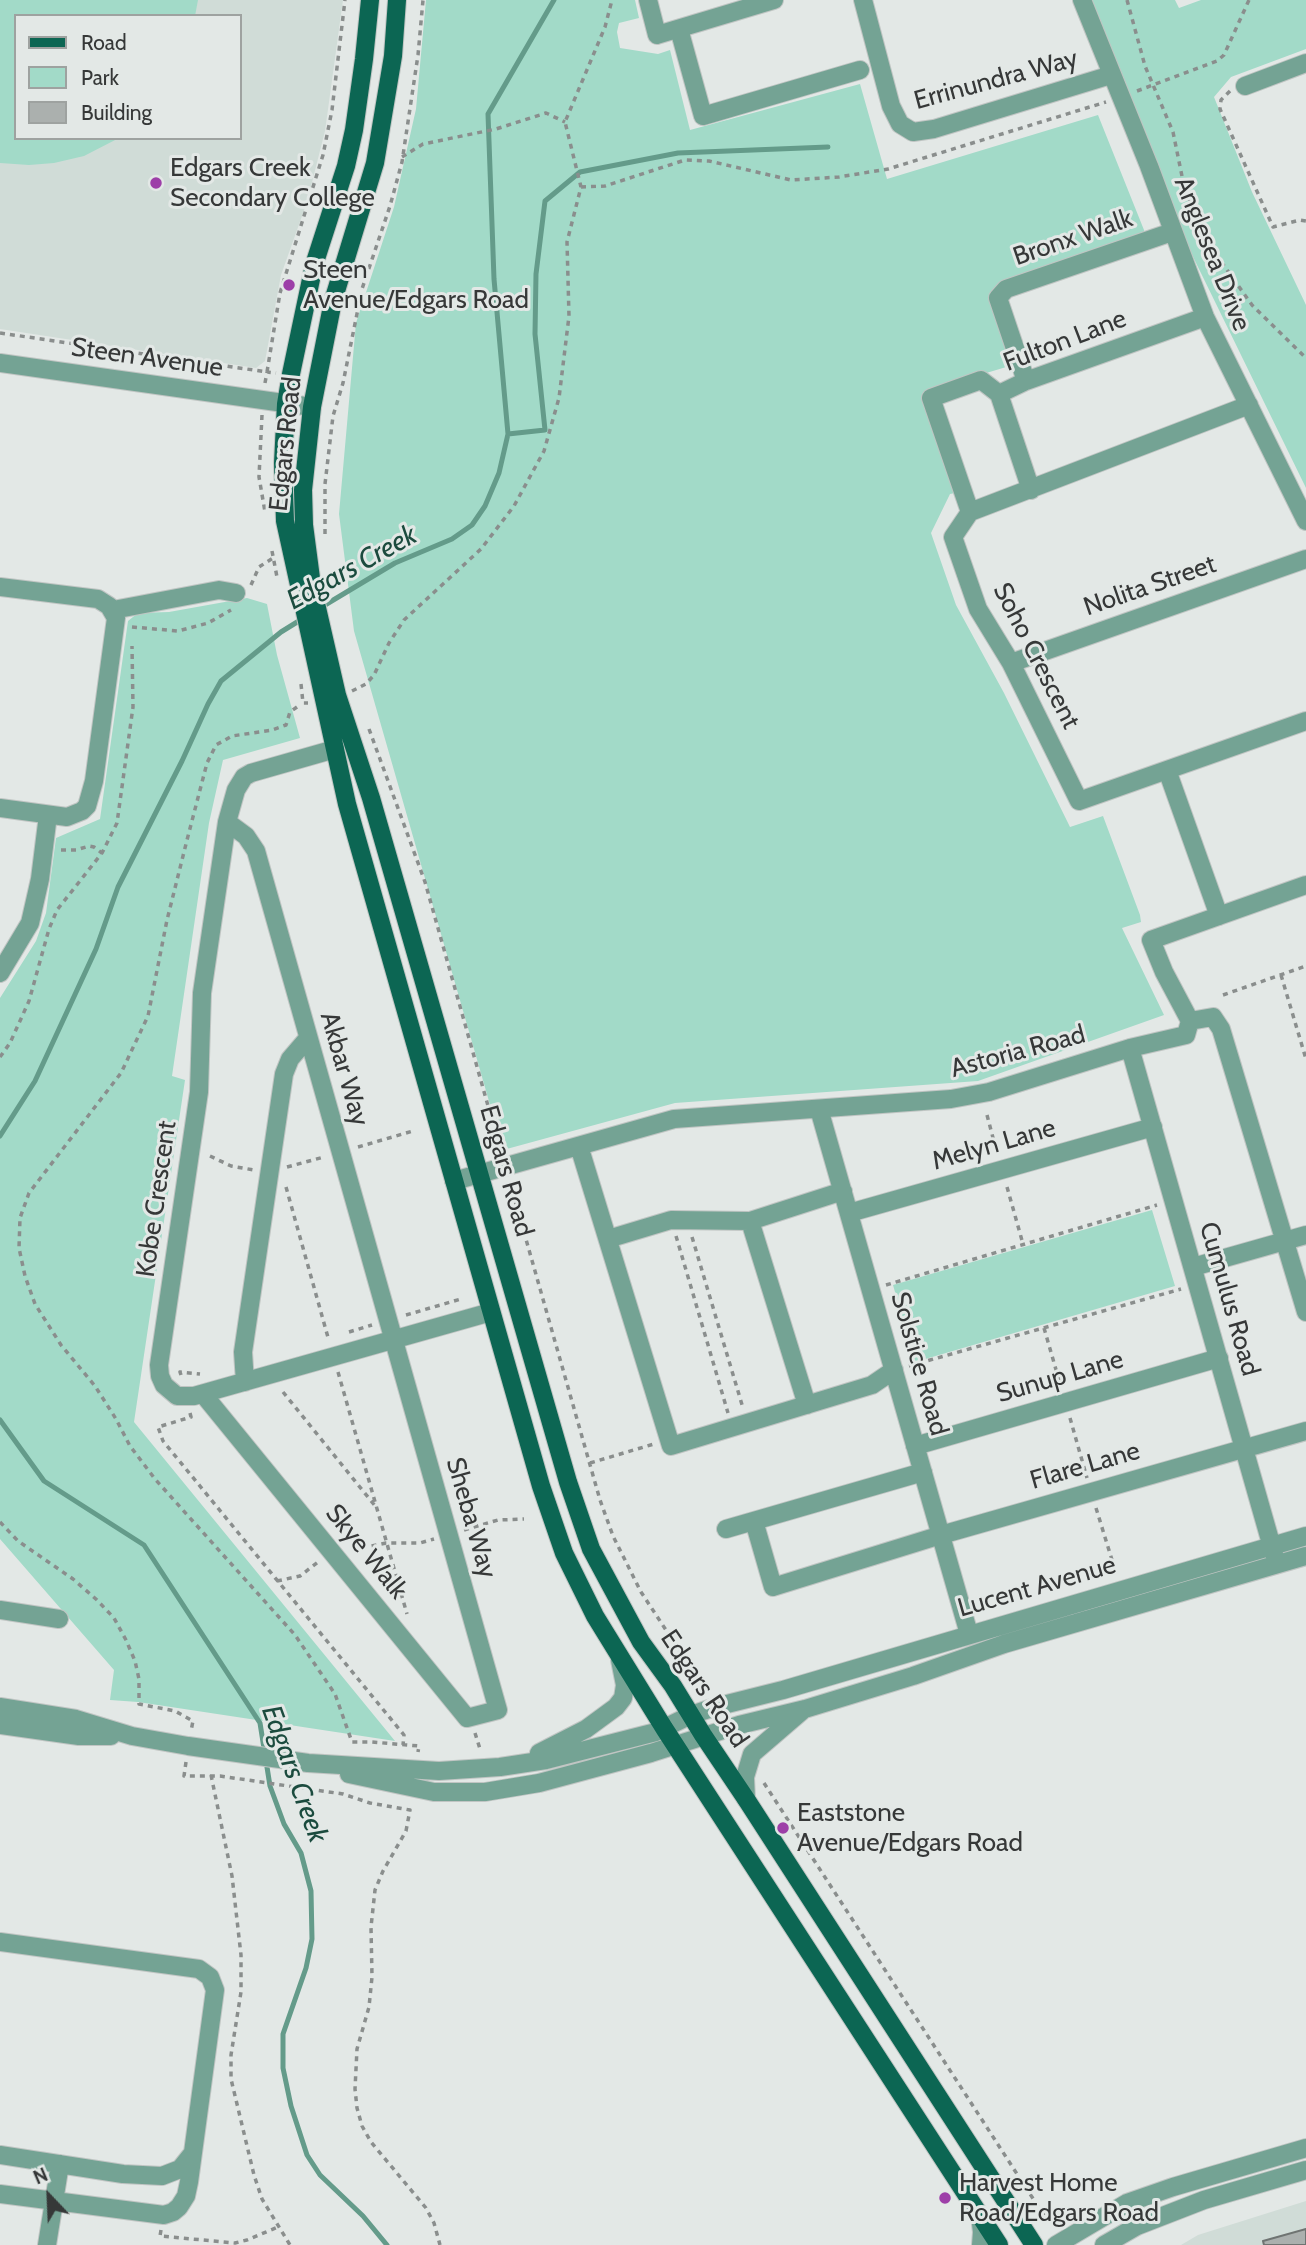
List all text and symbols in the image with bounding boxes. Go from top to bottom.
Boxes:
legend [14,14,242,140]
text: Road [81,30,127,55]
street label: Errinundra Way [911,43,1081,117]
text: Park [81,65,119,90]
text: Building [81,100,152,125]
place label: Edgars Creek Secondary College [170,152,375,214]
street label: Anglesea Drive [1167,172,1257,336]
marker: Edgars Creek Secondary College [148,175,164,191]
street label: Bronx Walk [1009,203,1137,273]
place label: Steen Avenue/Edgars Road [303,254,529,316]
marker: Steen Avenue/Edgars Road [281,277,297,293]
street label: Fulton Lane [999,303,1131,379]
street label: Steen Avenue [69,332,225,384]
street label: Edgars Road [263,375,309,513]
water label: Edgars Creek [281,519,423,617]
street label: Nolita Street [1080,549,1220,623]
street label: Soho Crescent [986,578,1086,734]
street label: Akbar Way [313,1008,375,1130]
street label: Astoria Road [947,1019,1089,1085]
street label: Edgars Road [472,1102,540,1240]
street label: Melyn Lane [929,1113,1059,1177]
street label: Kobe Crescent [131,1119,183,1279]
street label: Cumulus Road [1192,1219,1266,1379]
street label: Solstice Road [884,1289,954,1439]
street label: Sunup Lane [993,1344,1127,1410]
street label: Flare Lane [1027,1435,1143,1497]
street label: Sheba Way [439,1454,503,1582]
street label: Skye Walk [318,1498,414,1606]
street label: Lucent Avenue [954,1550,1120,1624]
street label: Edgars Road [653,1624,755,1754]
water label: Edgars Creek [254,1701,334,1847]
place label: Eaststone Avenue/Edgars Road [797,1797,1023,1858]
marker: Eaststone Avenue/Edgars Road [775,1820,791,1836]
north arrow [14,2161,84,2231]
text: N [30,2163,51,2189]
place label: Harvest Home Road/Edgars Road [959,2167,1159,2228]
marker: Harvest Home Road/Edgars Road [937,2190,953,2206]

